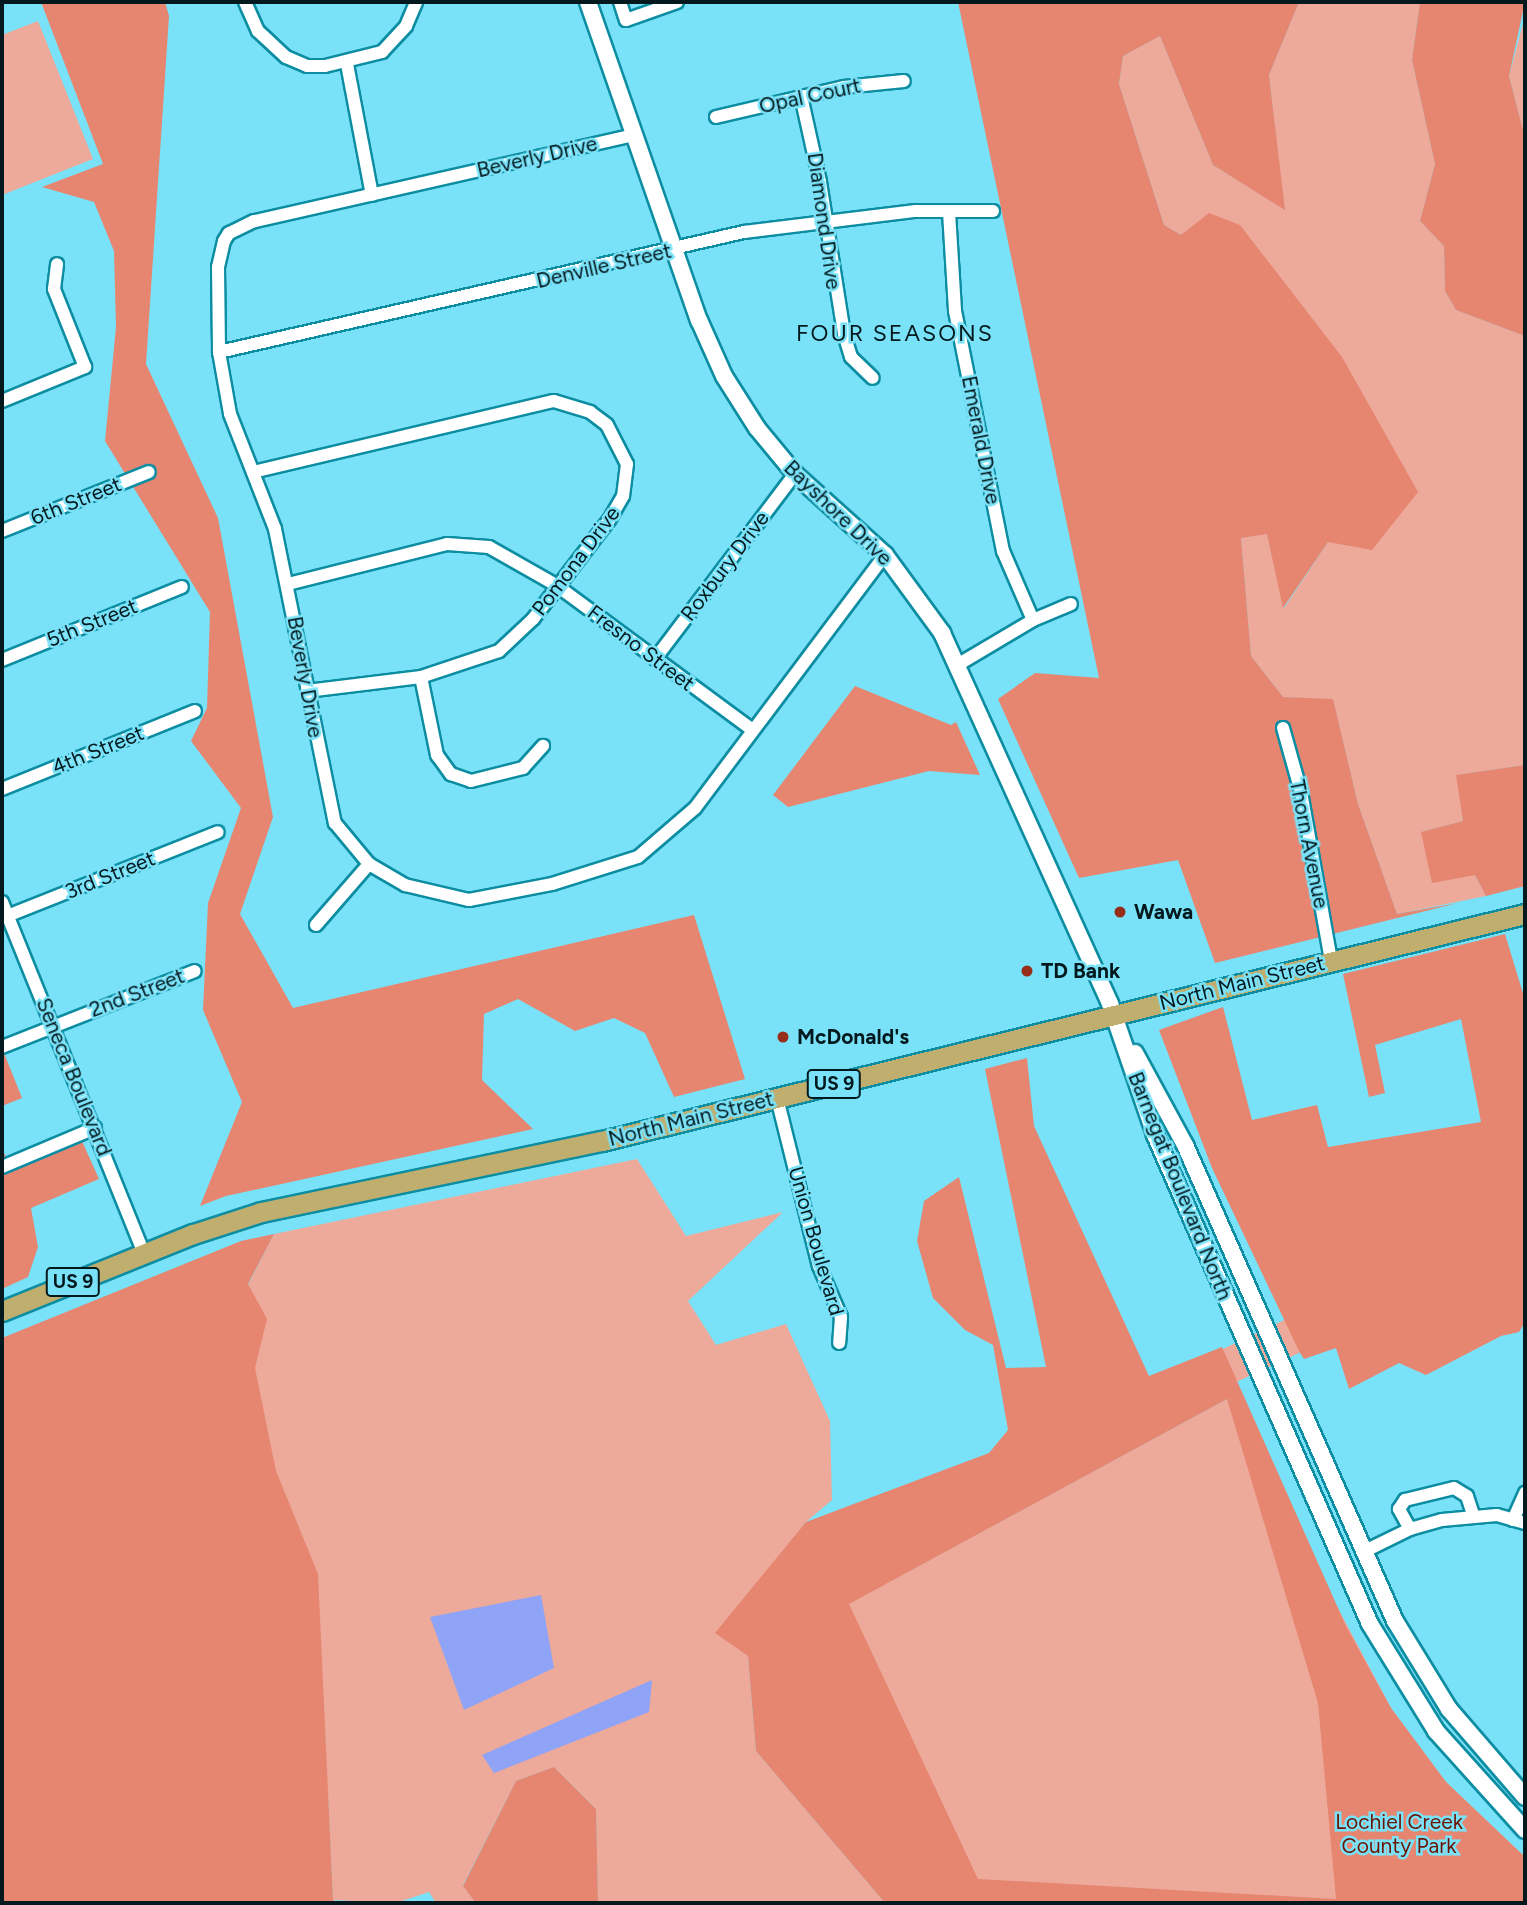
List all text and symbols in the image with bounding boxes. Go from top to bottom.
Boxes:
street label: Opal Court [757,73,863,119]
street label: Beverly Drive [474,131,600,183]
street label: Diamond Drive [802,151,846,291]
street label: Denville Street [534,238,674,294]
district label: FOUR SEASONS [798,319,992,347]
street label: Emerald Drive [956,374,1006,506]
street label: Bayshore Drive [779,455,897,571]
street label: 6th Street [27,471,125,531]
street label: Pomona Drive [527,501,625,621]
street label: Roxbury Drive [675,506,775,626]
street label: 5th Street [43,593,141,653]
street label: Fresno Street [583,600,699,696]
street label: Beverly Drive [282,614,328,740]
street label: 4th Street [48,720,148,780]
street label: Thorn Avenue [1284,778,1334,910]
street label: 3rd Street [61,846,159,904]
place label: Wawa [1134,899,1193,925]
marker: Wawa [1112,904,1128,920]
street label: North Main Street [1157,950,1327,1016]
place label: TD Bank [1041,958,1120,984]
street label: 2nd Street [86,963,188,1023]
marker: TD Bank [1019,963,1035,979]
street label: Seneca Boulevard [31,994,117,1160]
place label: McDonald's [797,1024,909,1050]
marker: McDonald's [775,1029,791,1045]
road number: US 9 [806,1068,862,1100]
street label: Barnegat Boulevard North [1123,1068,1237,1304]
street label: North Main Street [606,1086,776,1152]
street label: Union Boulevard [783,1164,849,1318]
road number: US 9 [45,1266,101,1298]
park label: Lochiel Creek County Park [1335,1809,1463,1859]

